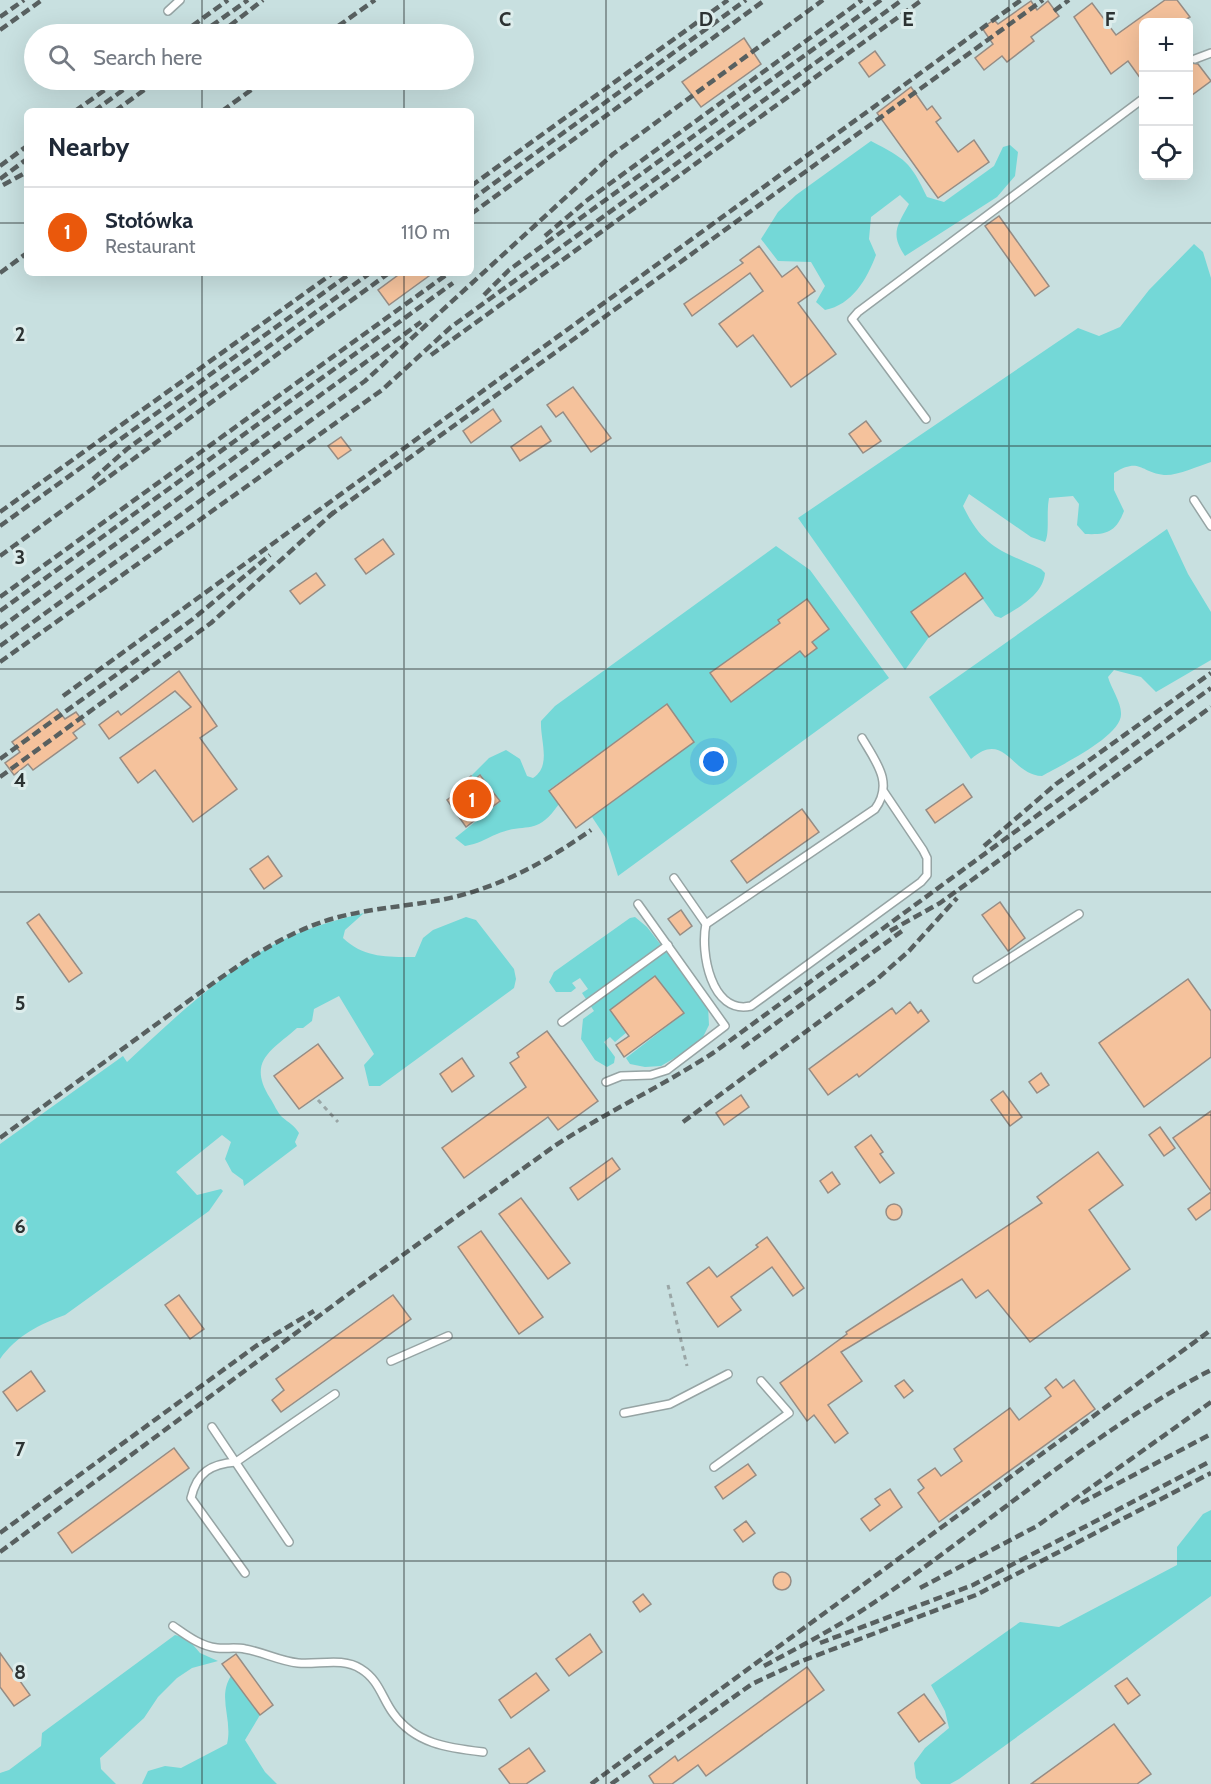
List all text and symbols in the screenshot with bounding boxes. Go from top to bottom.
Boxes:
text: C [499,7,511,31]
text: D [699,7,713,31]
text: E [902,7,914,31]
text: F [1105,7,1116,31]
map controls [1139,18,1193,180]
button: + [1139,18,1193,72]
search box [24,24,474,90]
icon: search [45,41,78,74]
text: Search here [93,44,202,71]
button: − [1139,72,1193,126]
button: locate [1139,126,1193,180]
text: Nearby [48,131,129,163]
text: Stołówka [105,207,193,234]
text: 1 [64,220,71,244]
text: 110 m [401,220,450,244]
text: Restaurant [105,234,196,258]
text: 2 [15,322,25,346]
text: 3 [15,545,25,569]
your location [699,747,728,776]
text: 4 [14,768,26,792]
pin: 1 [452,776,492,822]
text: 5 [15,991,25,1015]
text: 6 [14,1214,26,1238]
text: 7 [15,1437,26,1461]
text: 8 [14,1660,26,1684]

